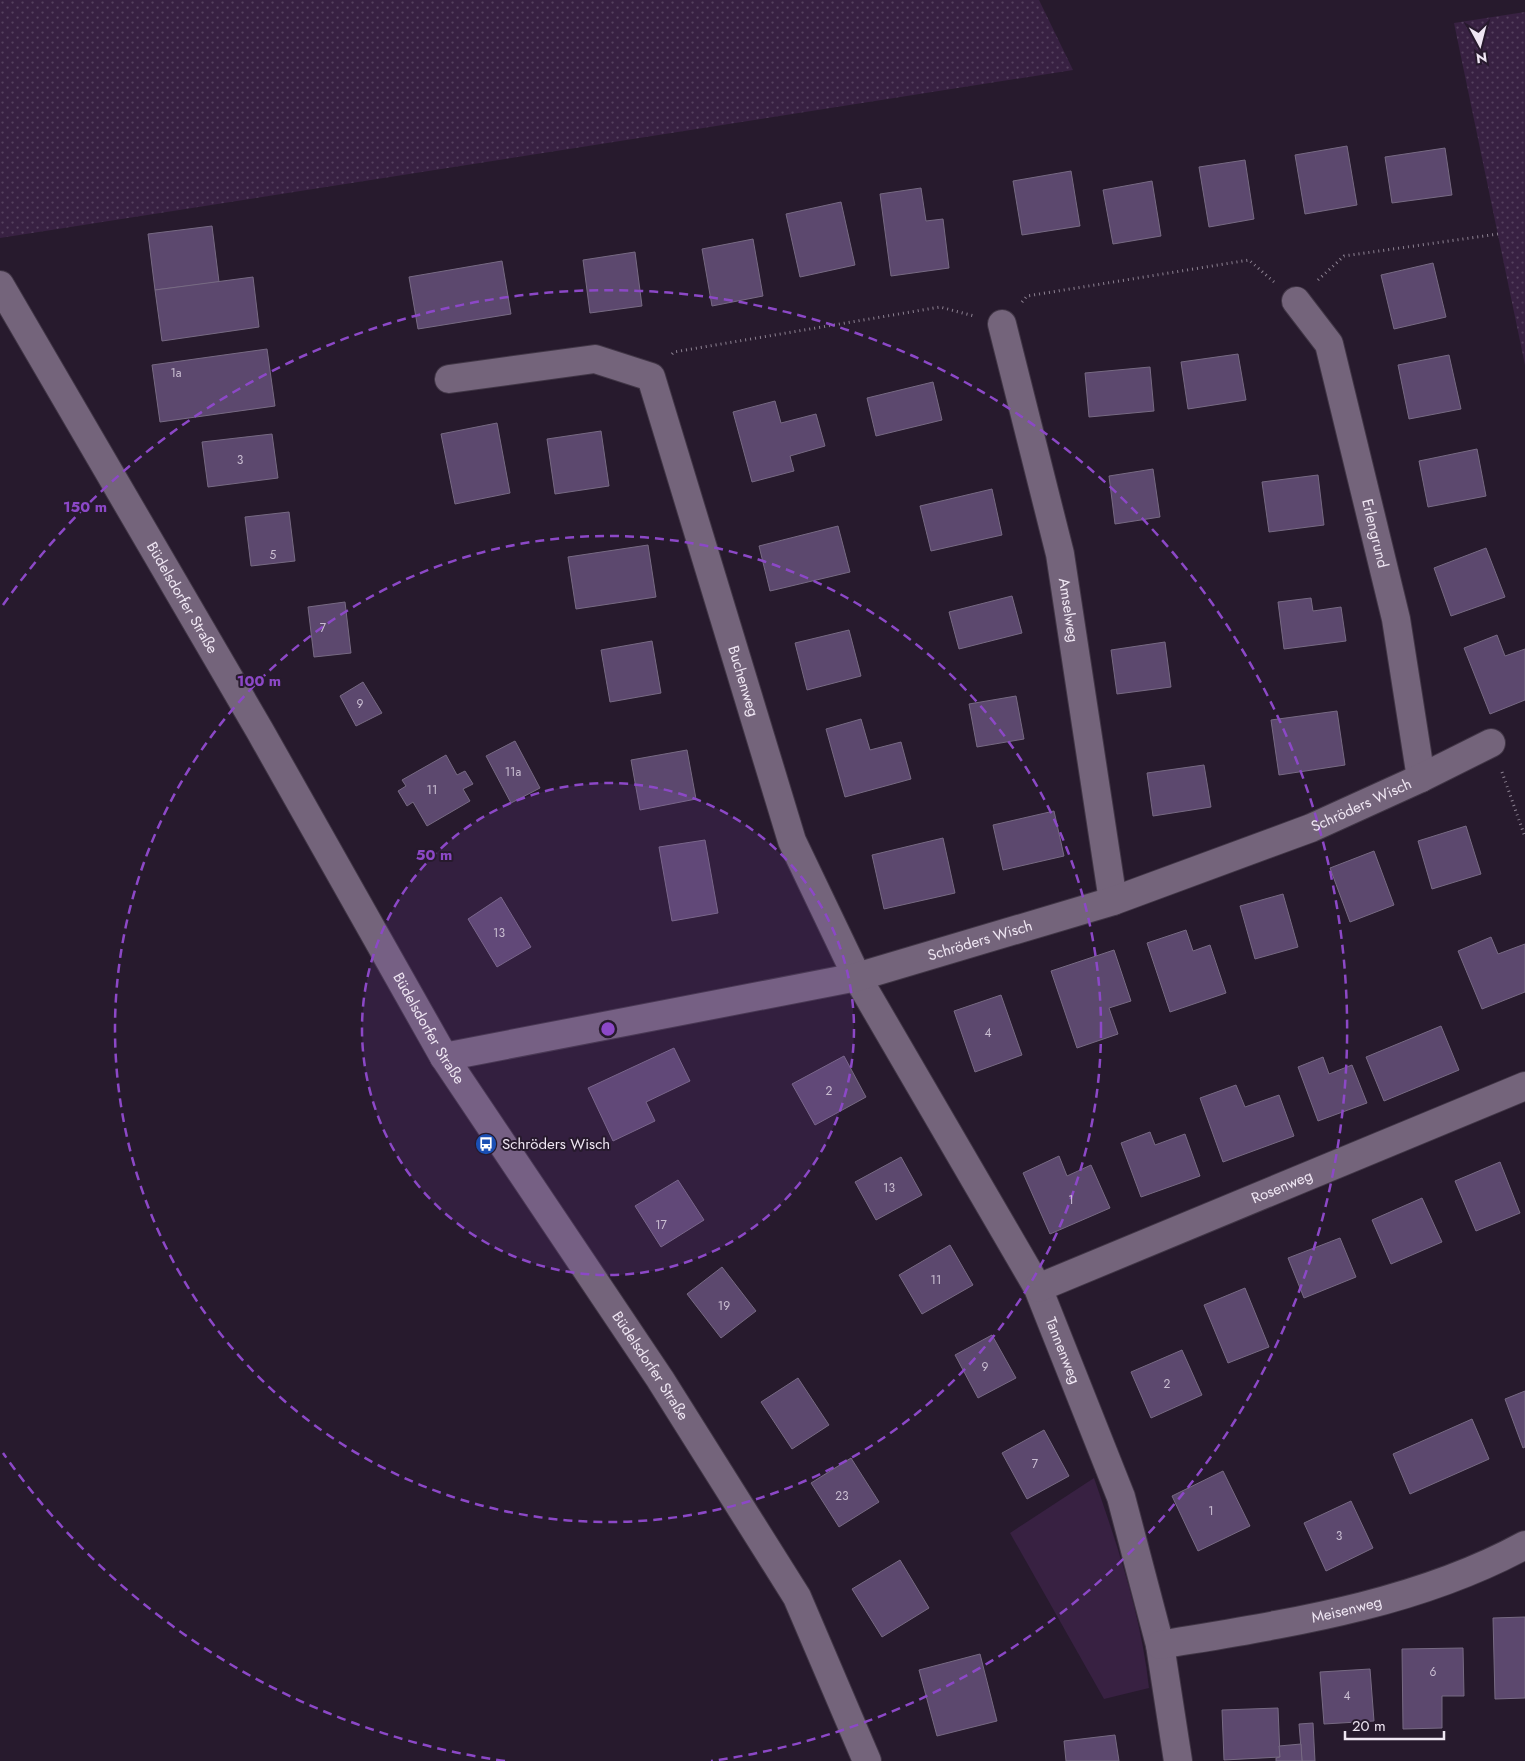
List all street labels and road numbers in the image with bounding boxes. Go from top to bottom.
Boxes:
street label: Erlengrund [1356,496,1394,570]
street label: Büdelsdorfer Straße [141,538,224,658]
street label: Amselweg [1053,576,1084,644]
street label: Buchenweg [722,643,765,719]
street label: Schröders Wisch [1307,773,1415,838]
street label: Schröders Wisch [925,915,1035,966]
street label: Büdelsdorfer Straße [387,968,470,1089]
street label: Rosenweg [1248,1164,1316,1209]
street label: Büdelsdorfer Straße [607,1307,694,1425]
street label: Tannenweg [1040,1314,1086,1387]
street label: Meisenweg [1309,1590,1384,1629]

